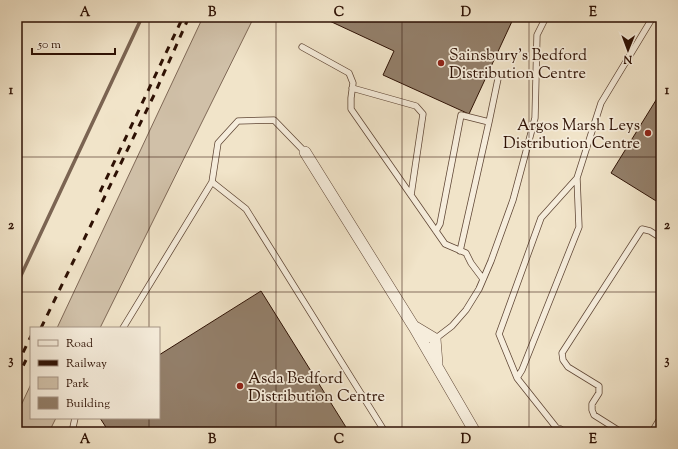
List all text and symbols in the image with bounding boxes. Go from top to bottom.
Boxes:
text: A [80,4,91,22]
text: B [208,4,217,22]
text: C [334,4,344,22]
text: D [461,4,471,22]
text: E [589,4,597,22]
scale bar [32,30,115,56]
north arrow [608,30,648,70]
text: 50 m [37,36,61,54]
place label: Sainsbury's Bedford Distribution Centre [449,45,587,86]
text: N [623,51,633,67]
marker: Sainsbury's Bedford Distribution Centre [436,58,446,68]
text: 1 [9,82,14,100]
text: 1 [665,82,670,100]
place label: Argos Marsh Leys Distribution Centre [503,115,640,156]
marker: Argos Marsh Leys Distribution Centre [643,128,653,138]
text: 2 [8,217,15,235]
text: 2 [664,217,671,235]
legend [30,327,160,419]
text: Road [66,335,93,353]
text: 3 [8,352,14,370]
text: 3 [664,352,670,370]
text: Railway [66,355,107,373]
place label: Asda Bedford Distribution Centre [248,368,385,409]
text: Park [66,375,89,393]
marker: Asda Bedford Distribution Centre [235,381,245,391]
text: Building [66,395,110,413]
text: A [80,431,91,449]
text: B [208,431,217,449]
text: C [334,431,344,449]
text: D [461,431,471,449]
text: E [589,431,597,449]

